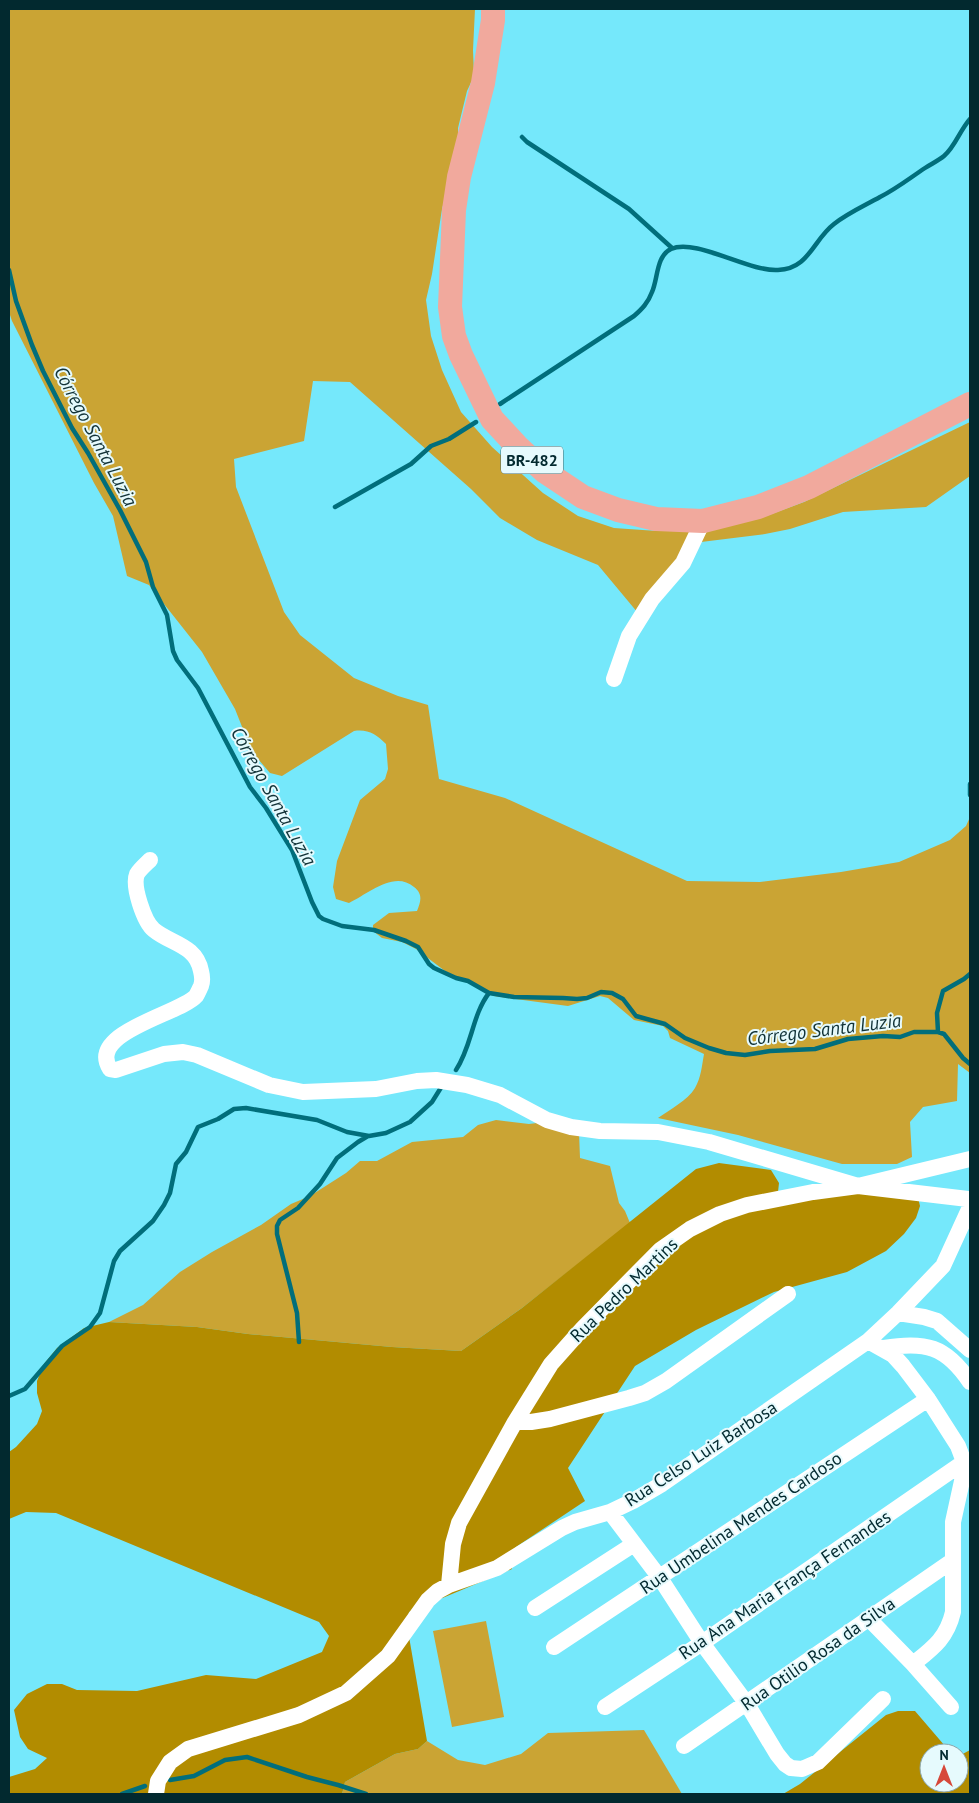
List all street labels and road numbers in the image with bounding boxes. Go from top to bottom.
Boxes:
road number: BR-482 [501,446,563,474]
street label: Rua Pedro Martins [565,1232,682,1347]
street label: Rua Celso Luiz Barbosa [620,1396,781,1511]
street label: Rua Umbelina Mendes Cardoso [635,1446,846,1599]
street label: Rua Ana Maria França Fernandes [674,1505,895,1664]
street label: Rua Otilio Rosa da Silva [736,1592,899,1716]

